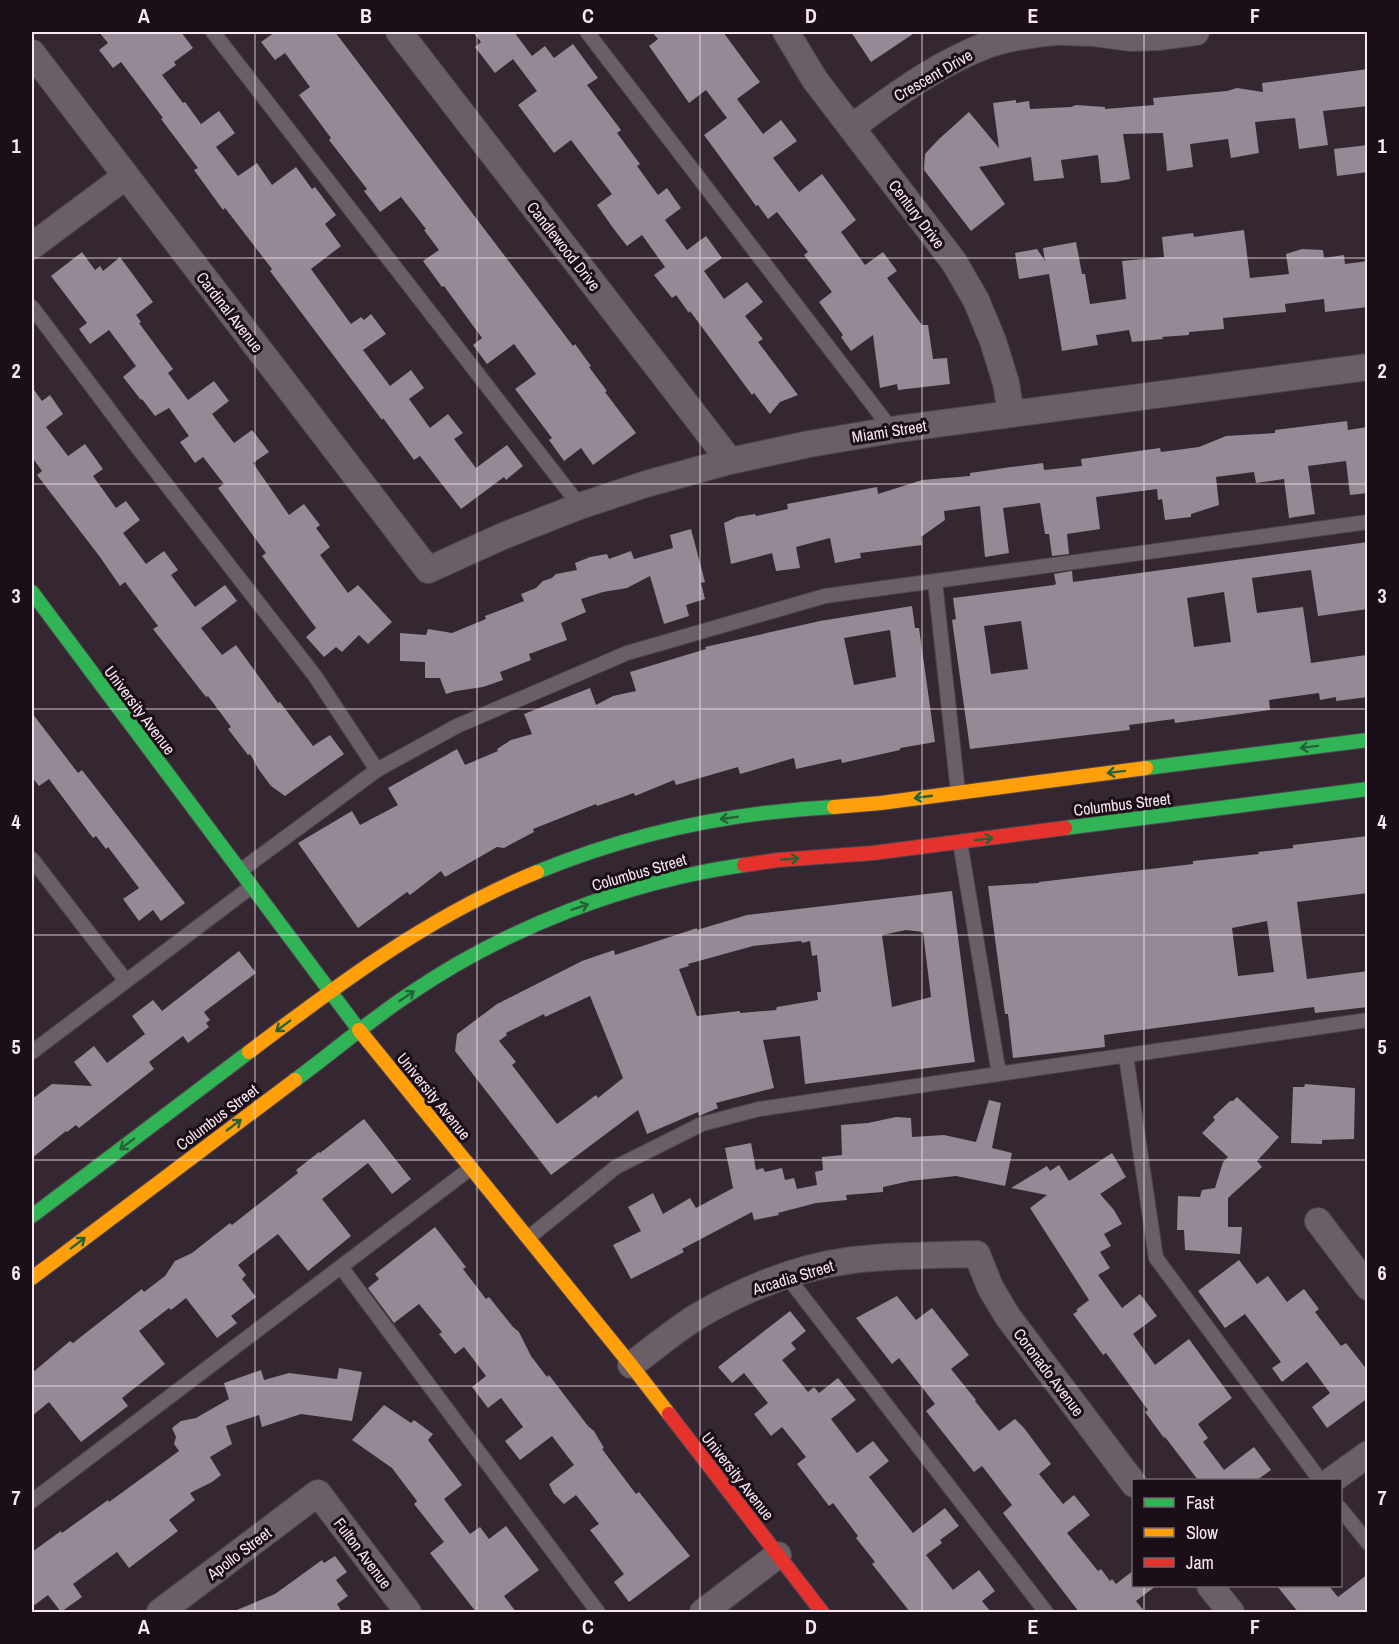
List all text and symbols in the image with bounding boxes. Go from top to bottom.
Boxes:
text: A [138,2,150,29]
text: B [360,2,372,29]
text: C [582,2,594,29]
text: D [805,2,817,29]
text: E [1028,2,1039,29]
text: F [1250,2,1260,29]
street label: Crescent Drive [890,44,976,106]
text: 1 [11,132,21,159]
text: 1 [1377,132,1387,159]
street label: Century Drive [884,175,950,253]
street label: Candlewood Drive [522,197,606,295]
street label: Cardinal Avenue [192,267,268,357]
text: 2 [11,357,21,384]
text: 2 [1377,357,1387,384]
street label: Miami Street [850,414,928,448]
text: 3 [11,582,21,609]
text: 3 [1377,582,1387,609]
street label: University Avenue [99,661,181,759]
one-way arrow [1300,742,1320,753]
one-way arrow [1107,767,1126,778]
street label: Columbus Street [1072,787,1172,821]
one-way arrow [913,792,933,803]
text: 4 [11,808,21,835]
text: 4 [1377,808,1387,835]
one-way arrow [720,812,739,823]
one-way arrow [973,833,993,844]
street label: Columbus Street [589,848,689,896]
one-way arrow [779,853,799,864]
one-way arrow [570,901,589,912]
one-way arrow [399,990,416,1003]
one-way arrow [275,1020,291,1033]
text: 5 [11,1033,21,1060]
text: 5 [1377,1033,1387,1060]
street label: University Avenue [392,1048,476,1144]
street label: Columbus Street [171,1079,263,1155]
one-way arrow [226,1119,242,1132]
one-way arrow [119,1137,135,1150]
one-way arrow [70,1236,86,1249]
street label: Arcadia Street [749,1254,837,1300]
text: 6 [11,1259,21,1286]
text: 6 [1377,1259,1387,1286]
street label: Coronado Avenue [1009,1324,1089,1420]
street label: University Avenue [697,1427,779,1525]
legend [1132,1479,1342,1587]
text: 7 [11,1484,21,1511]
text: 7 [1377,1484,1387,1511]
text: Fast [1186,1490,1214,1515]
street label: Fulton Avenue [329,1513,397,1593]
text: Slow [1186,1520,1218,1545]
street label: Apollo Street [202,1521,276,1585]
text: Jam [1186,1550,1214,1575]
text: A [138,1613,150,1640]
text: B [360,1613,372,1640]
text: C [582,1613,594,1640]
text: D [805,1613,817,1640]
text: E [1028,1613,1039,1640]
text: F [1250,1613,1260,1640]

